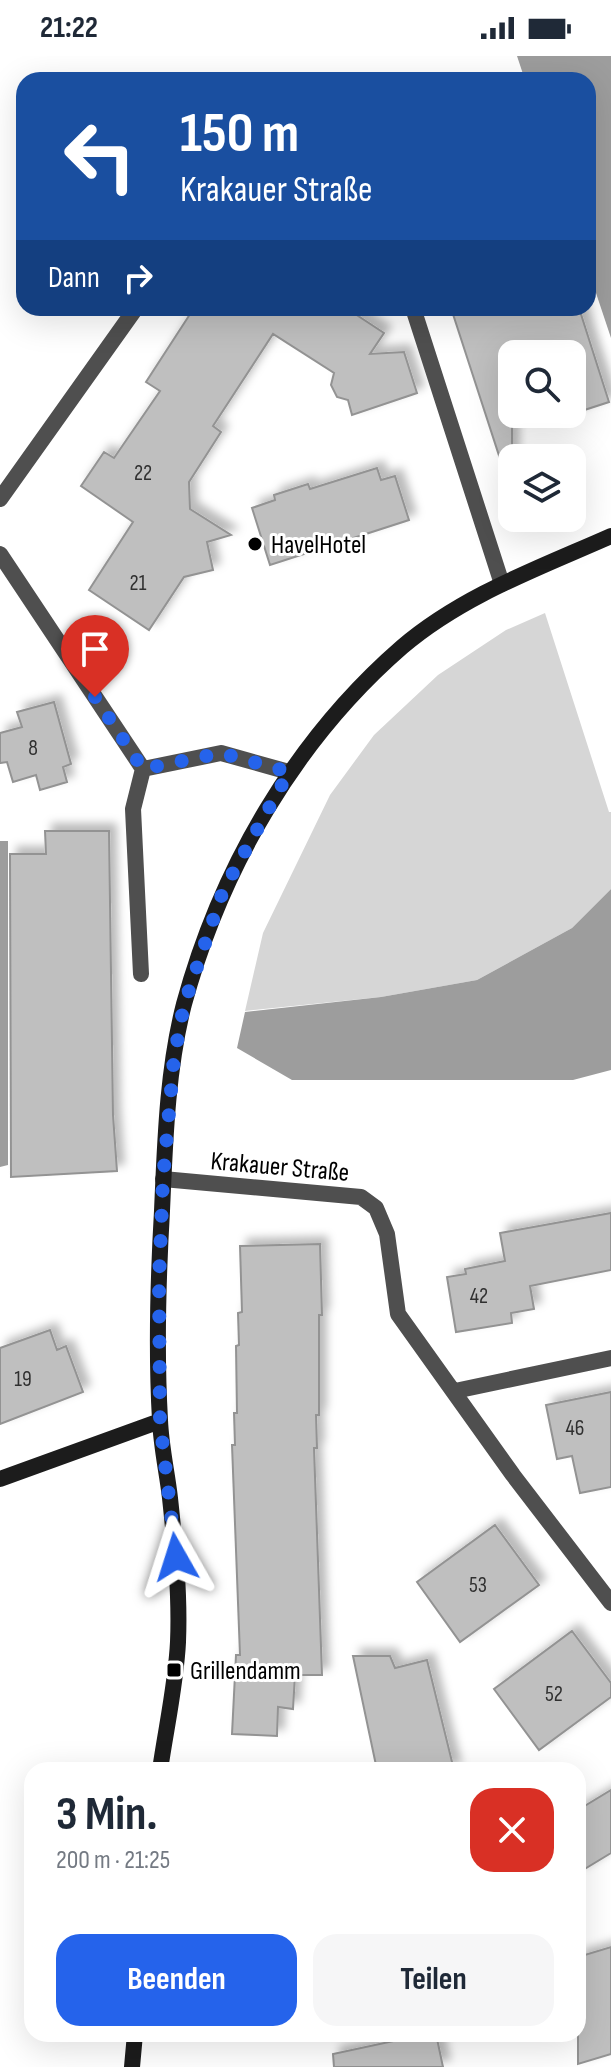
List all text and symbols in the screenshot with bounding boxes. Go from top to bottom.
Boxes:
text: 21:22 [40,10,98,46]
text: 150 m [180,101,299,168]
icon: left [48,104,152,208]
text: Krakauer Straße [180,169,373,212]
icon: right [116,256,160,300]
text: Dann [48,260,100,296]
map controls [498,340,586,532]
button: search [498,340,586,428]
button: layers [498,444,586,532]
house number: 22 [134,460,152,487]
place label: HavelHotel [271,530,366,561]
marker: HavelHotel [246,535,264,553]
house number: 21 [130,570,147,597]
pin [61,615,129,697]
icon: arrive [73,627,117,671]
house number: 8 [28,735,38,762]
street label: Krakauer Straße [209,1146,350,1189]
house number: 42 [470,1283,488,1310]
house number: 19 [14,1366,32,1393]
house number: 46 [566,1415,584,1442]
position arrow [134,1515,218,1599]
house number: 53 [469,1572,487,1599]
place label: Grillendamm [190,1656,301,1687]
marker: Grillendamm [165,1661,183,1679]
house number: 52 [545,1681,563,1708]
text: 3 Min. [56,1786,157,1843]
button: close [470,1788,554,1872]
text: 200 m · 21:25 [56,1845,170,1876]
button: Beenden [56,1934,297,2026]
button: Teilen [313,1934,554,2026]

